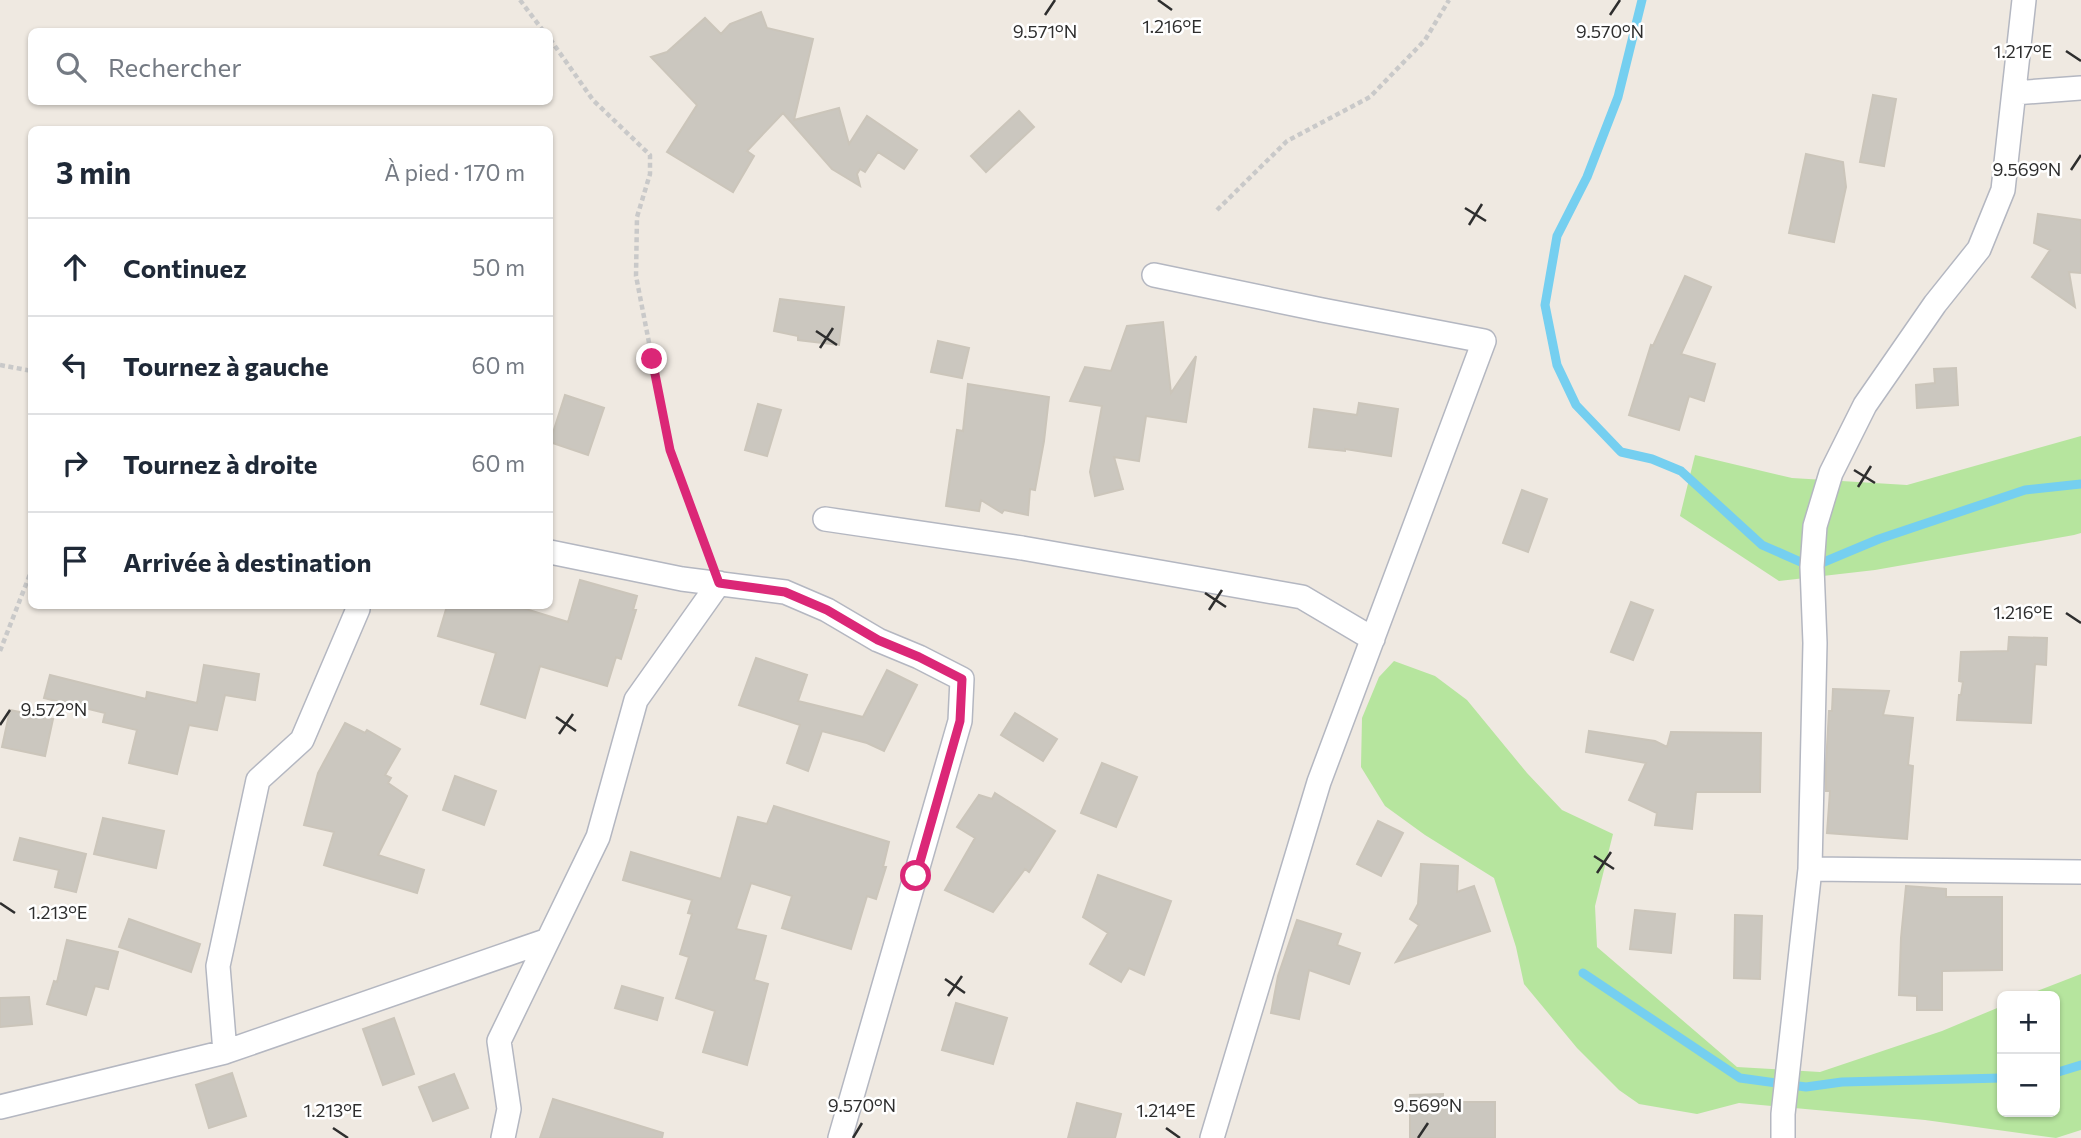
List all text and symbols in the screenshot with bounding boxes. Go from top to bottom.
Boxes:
text: 1.216°E [1142,15,1202,37]
text: 9.571°N [1013,20,1077,42]
text: 9.570°N [1576,20,1644,42]
search box [28,28,553,105]
text: 1.217°E [1994,40,2052,62]
icon: search [52,48,90,86]
text: Rechercher [108,51,242,82]
text: 3 min [56,153,131,190]
text: À pied · 170 m [384,158,525,186]
text: 9.569°N [1993,158,2061,180]
icon: ahead [56,248,94,286]
text: Continuez [123,252,247,283]
text: 50 m [472,253,525,281]
route end [636,343,667,374]
icon: left [56,346,94,384]
text: Tournez à gauche [123,350,329,381]
text: 60 m [472,351,525,379]
icon: right [56,444,94,482]
text: Tournez à droite [123,448,318,479]
text: 60 m [472,449,525,477]
icon: arrive [56,542,94,580]
text: Arrivée à destination [123,546,371,577]
text: 1.216°E [1993,601,2053,623]
text: 9.572°N [21,698,87,720]
route start [900,860,931,891]
text: 1.213°E [28,901,88,923]
map controls [1997,991,2060,1117]
button: + [1997,991,2060,1054]
button: − [1997,1054,2060,1117]
text: 9.570°N [828,1094,896,1116]
text: 9.569°N [1394,1094,1462,1116]
text: 1.213°E [303,1099,363,1121]
text: 1.214°E [1136,1099,1196,1121]

